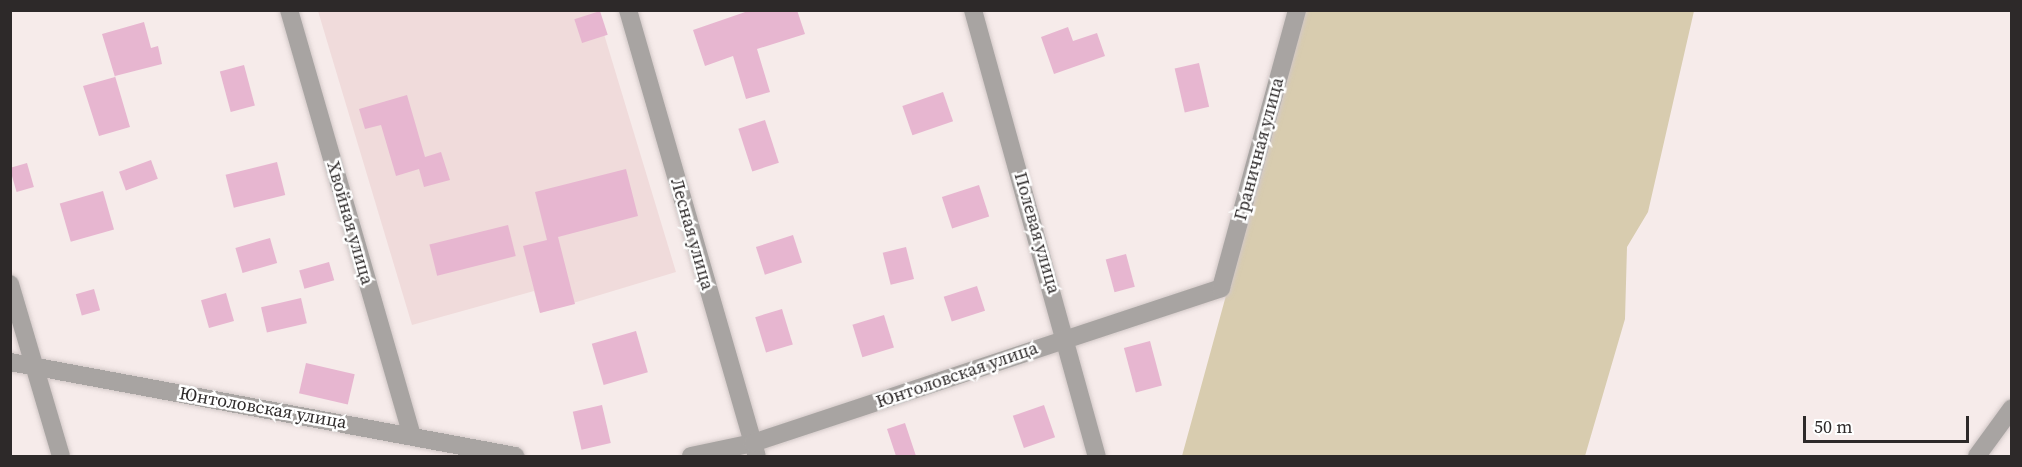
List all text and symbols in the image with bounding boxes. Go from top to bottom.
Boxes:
street label: Граничная улица [1230,75,1288,223]
street label: Хвойная улица [322,159,378,287]
street label: Полевая улица [1009,170,1065,296]
street label: Лесная улица [666,176,718,292]
street label: Юнтоловская улица [873,337,1041,413]
street label: Юнтоловская улица [178,383,348,433]
scale bar [1806,404,1972,442]
text: 50 m [1814,414,1852,439]

